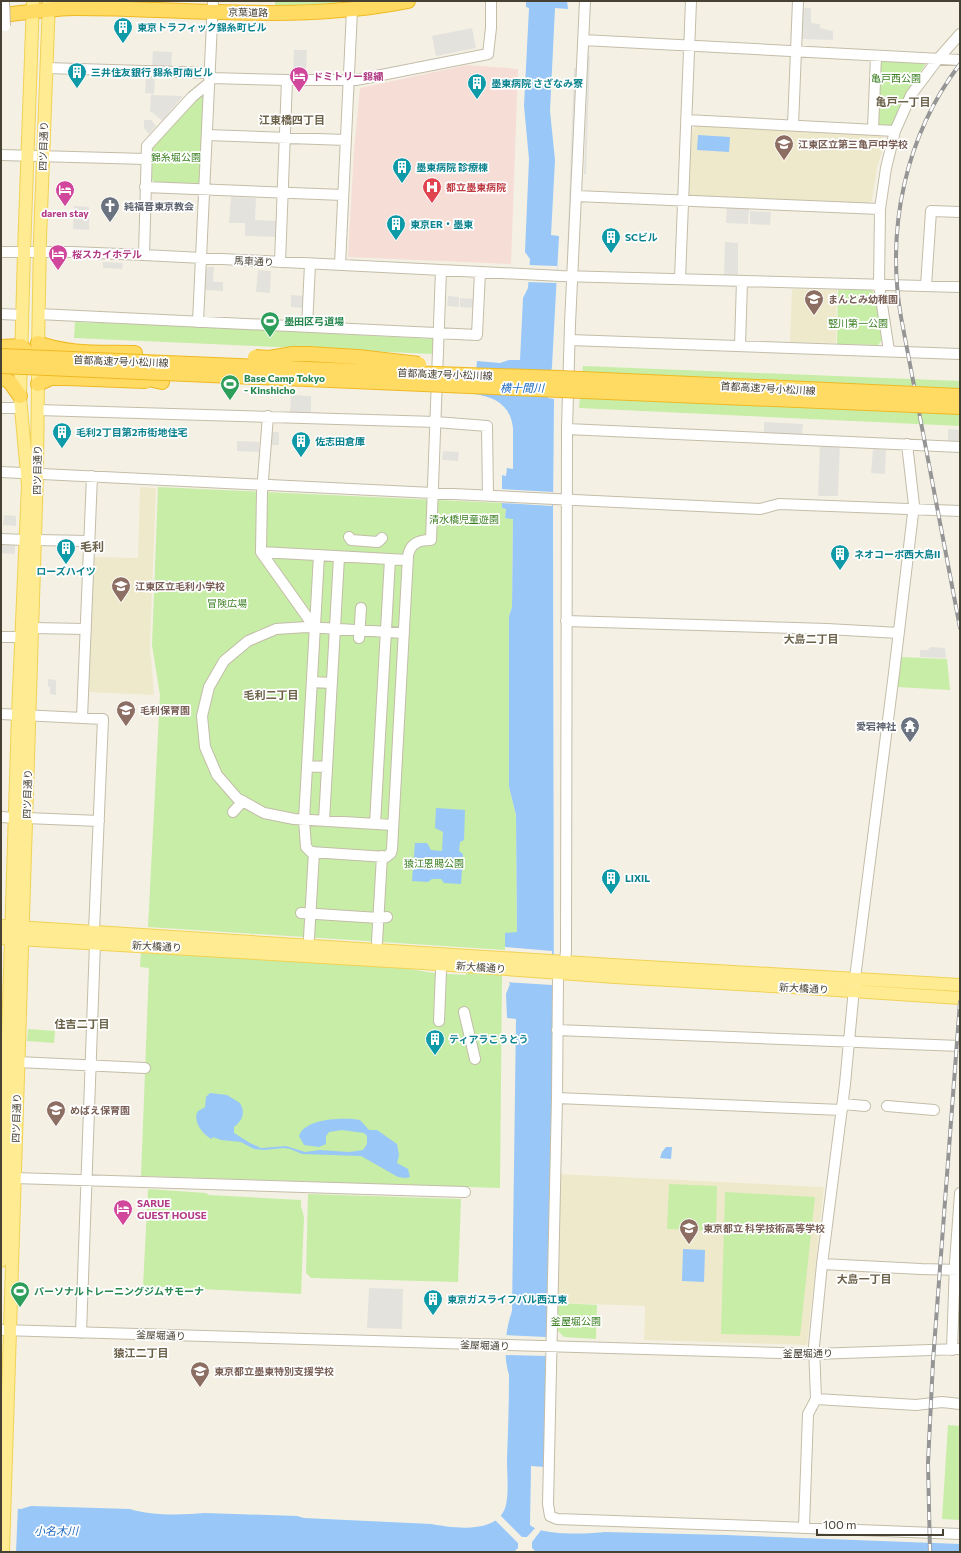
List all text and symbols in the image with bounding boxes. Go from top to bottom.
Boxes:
street label: 京葉道路 [228,6,268,18]
building icon: 東京トラフィック錦糸町ビル [112,16,134,44]
place label: 東京トラフィック錦糸町ビル [137,21,267,33]
building icon: 三井住友銀行 錦糸町南ビル [66,61,88,89]
hotel icon: ドミトリー錦繍 [288,65,310,93]
place label: 三井住友銀行 錦糸町南ビル [91,66,213,78]
place label: ドミトリー錦繍 [313,70,383,82]
building icon: 墨東病院 さざなみ寮 [466,72,488,100]
park label: 亀戸西公園 [871,72,921,84]
place label: 墨東病院 さざなみ寮 [491,77,583,89]
district label: 亀戸一丁目 [876,95,931,108]
district label: 江東橋四丁目 [259,113,325,126]
street label: 四ツ目通り [36,121,50,171]
school or university icon: 江東区立第三亀戸中学校 [773,133,795,161]
place label: 江東区立第三亀戸中学校 [798,138,908,150]
park label: 錦糸堀公園 [151,151,201,163]
building icon: 墨東病院 診療棟 [391,156,413,184]
place label: 墨東病院 診療棟 [416,161,488,173]
hospital icon: 都立墨東病院 [421,176,443,204]
hotel icon: daren stay [54,179,76,207]
place label: 都立墨東病院 [446,181,506,193]
church icon: 純福音東京教会 [99,195,121,223]
place label: 純福音東京教会 [124,200,194,212]
place label: daren stay [41,207,89,219]
building icon: 東京ER・墨東 [385,213,407,241]
place label: 東京ER・墨東 [410,218,474,230]
building icon: SCビル [600,226,622,254]
place label: SCビル [625,231,658,243]
hotel icon: 桜スカイホテル [47,243,69,271]
place label: 桜スカイホテル [72,248,142,260]
street label: 馬車通り [234,254,274,268]
school or university icon: まんとみ幼稚園 [803,288,825,316]
place label: まんとみ幼稚園 [828,293,898,305]
sports icon: 墨田区弓道場 [259,310,281,338]
place label: 墨田区弓道場 [284,315,344,327]
park label: 竪川第一公園 [828,317,888,329]
street label: 首都高速7号小松川線 [73,353,169,369]
street label: 首都高速7号小松川線 [397,366,493,382]
place label: Base Camp Tokyo - Kinshicho [244,372,325,396]
sports icon: Base Camp Tokyo - Kinshicho [219,373,241,401]
street label: 首都高速7号小松川線 [720,380,816,396]
water label: 横十間川 [500,381,545,394]
building icon: 毛利2丁目第2市街地住宅 [51,421,73,449]
place label: 毛利2丁目第2市街地住宅 [76,426,187,438]
building icon: 佐志田倉庫 [290,430,312,458]
place label: 佐志田倉庫 [315,435,365,447]
street label: 四ツ目通り [31,445,43,495]
park label: 清水橋児童遊園 [429,513,499,525]
building icon: ローズハイツ [55,537,77,565]
district label: 毛利 [80,539,104,553]
building icon: ネオコーポ西大島II [829,543,851,571]
place label: ネオコーポ西大島II [854,548,940,560]
place label: ローズハイツ [36,565,96,577]
school or university icon: 江東区立毛利小学校 [110,575,132,603]
place label: 江東区立毛利小学校 [135,580,225,592]
park label: 冒険広場 [207,597,247,609]
district label: 大島二丁目 [784,632,839,645]
district label: 毛利二丁目 [244,688,299,701]
school or university icon: 毛利保育園 [115,699,137,727]
place label: 毛利保育園 [140,704,190,716]
temple icon: 愛宕神社 [899,715,921,743]
place label: 愛宕神社 [856,720,897,732]
street label: 四ツ目通り [20,769,34,819]
park label: 猿江恩賜公園 [404,857,464,869]
building icon: LIXIL [600,867,622,895]
place label: LIXIL [625,872,650,884]
street label: 新大橋通り [132,939,182,953]
street label: 新大橋通り [456,959,506,975]
street label: 新大橋通り [779,981,829,995]
district label: 住吉二丁目 [55,1017,110,1030]
building icon: ティアラこうとう [424,1028,446,1056]
place label: ティアラこうとう [449,1033,528,1045]
street label: 四ツ目通り [9,1093,23,1143]
school or university icon: めばえ保育園 [45,1099,67,1127]
place label: めばえ保育園 [70,1104,130,1116]
place label: SARUE GUEST HOUSE [137,1197,207,1221]
hotel icon: SARUE GUEST HOUSE [112,1198,134,1226]
school or university icon: 東京都立 科学技術高等学校 [678,1217,700,1245]
place label: 東京都立 科学技術高等学校 [703,1222,825,1234]
district label: 大島一丁目 [837,1272,892,1285]
sports icon: パーソナルトレーニングジムサモーナ [9,1280,31,1308]
place label: パーソナルトレーニングジムサモーナ [34,1285,204,1297]
building icon: 東京ガスライフバル西江東 [422,1288,444,1316]
place label: 東京ガスライフバル西江東 [447,1293,568,1305]
park label: 釜屋堀公園 [551,1315,601,1327]
street label: 釜屋堀通り [136,1328,186,1342]
street label: 釜屋堀通り [460,1338,510,1352]
district label: 猿江二丁目 [114,1346,169,1359]
street label: 釜屋堀通り [783,1347,833,1359]
school or university icon: 東京都立墨東特別支援学校 [189,1360,211,1388]
place label: 東京都立墨東特別支援学校 [214,1365,334,1377]
scale bar [817,1511,943,1537]
text: 100 m [823,1517,857,1531]
water label: 小名木川 [34,1524,79,1537]

